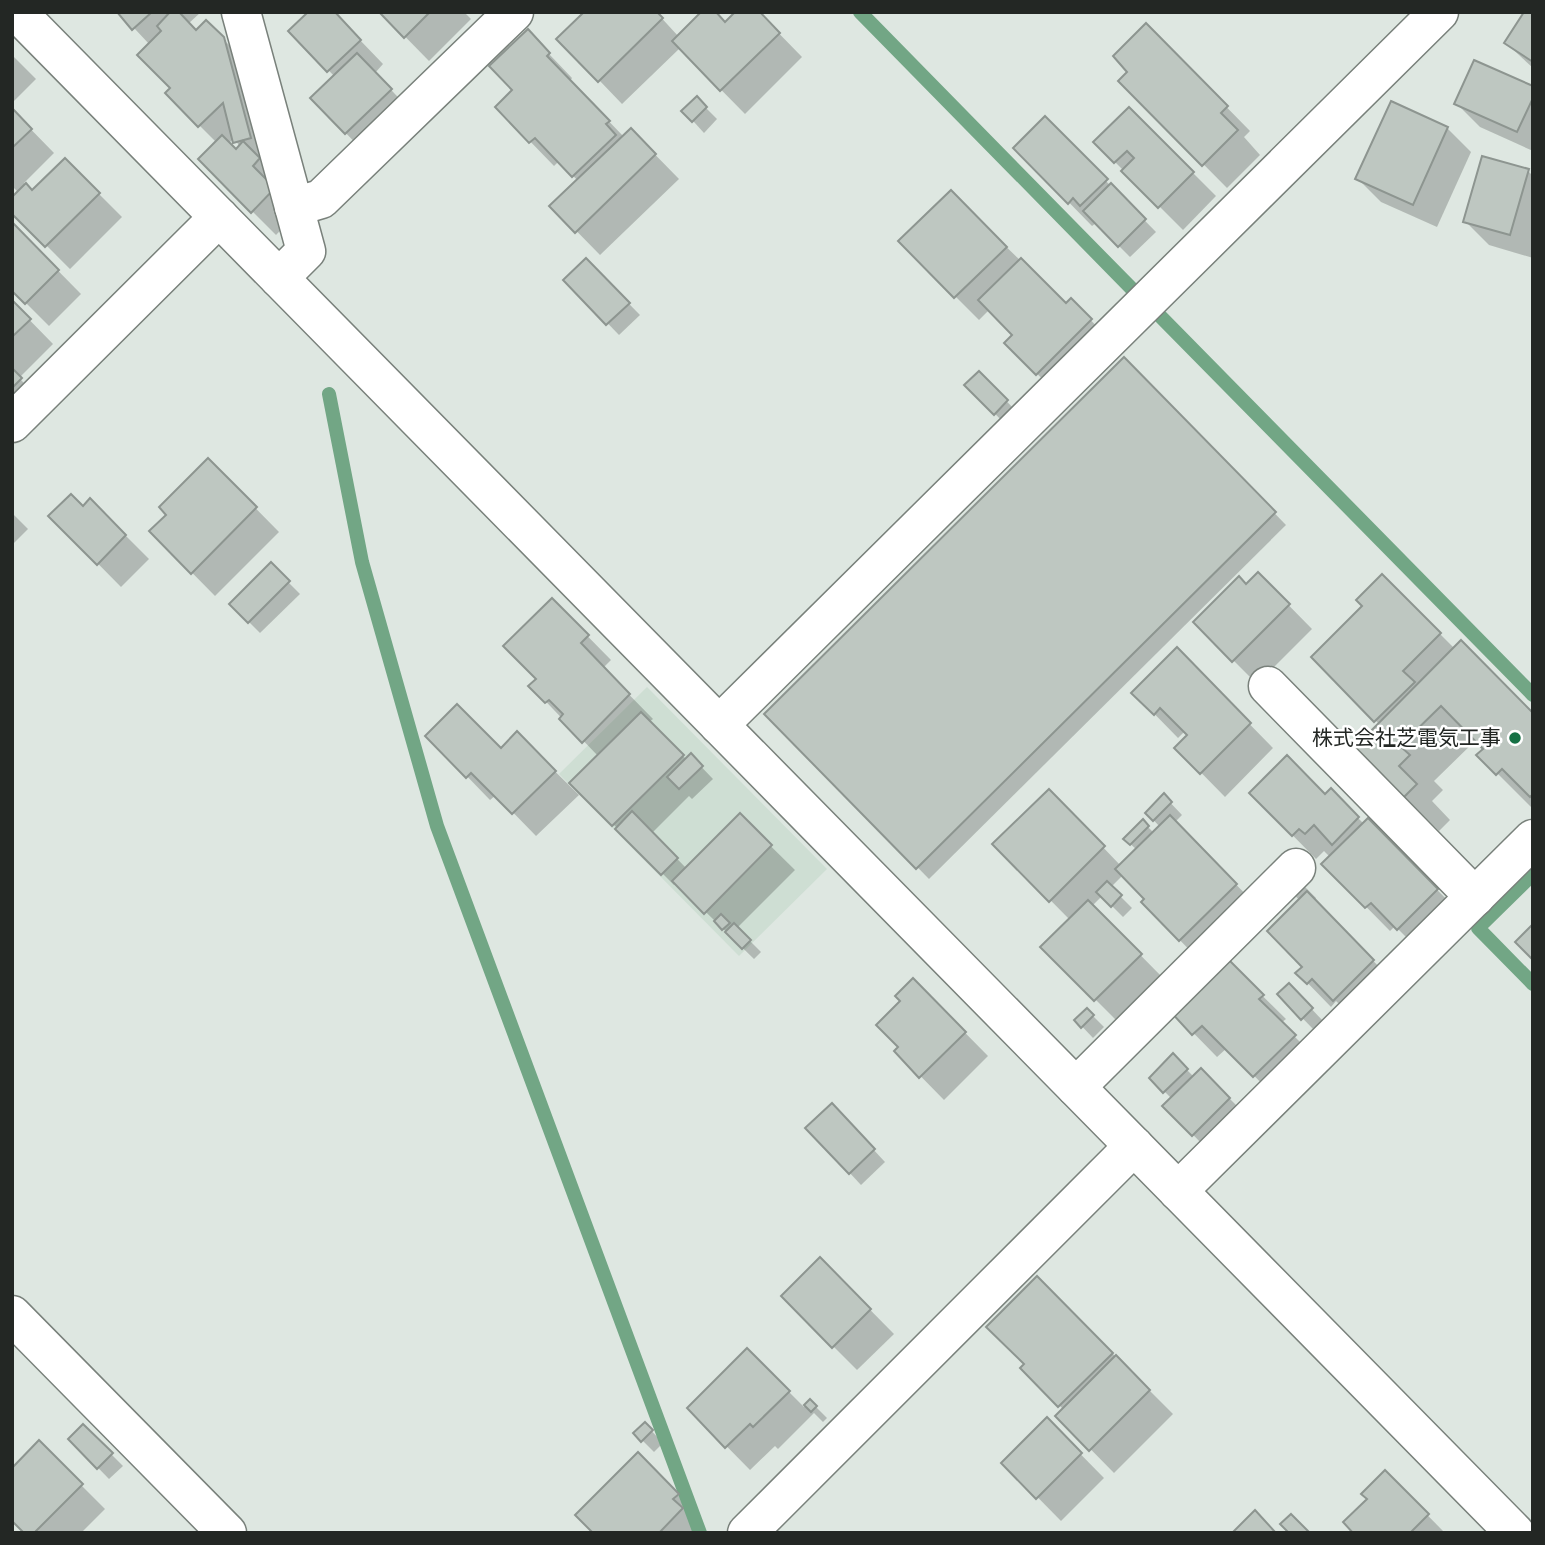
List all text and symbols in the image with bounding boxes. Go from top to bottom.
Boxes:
place label: 株式会社芝電気工事 [1312,726,1501,750]
marker: 株式会社芝電気工事 [1507,730,1523,746]

